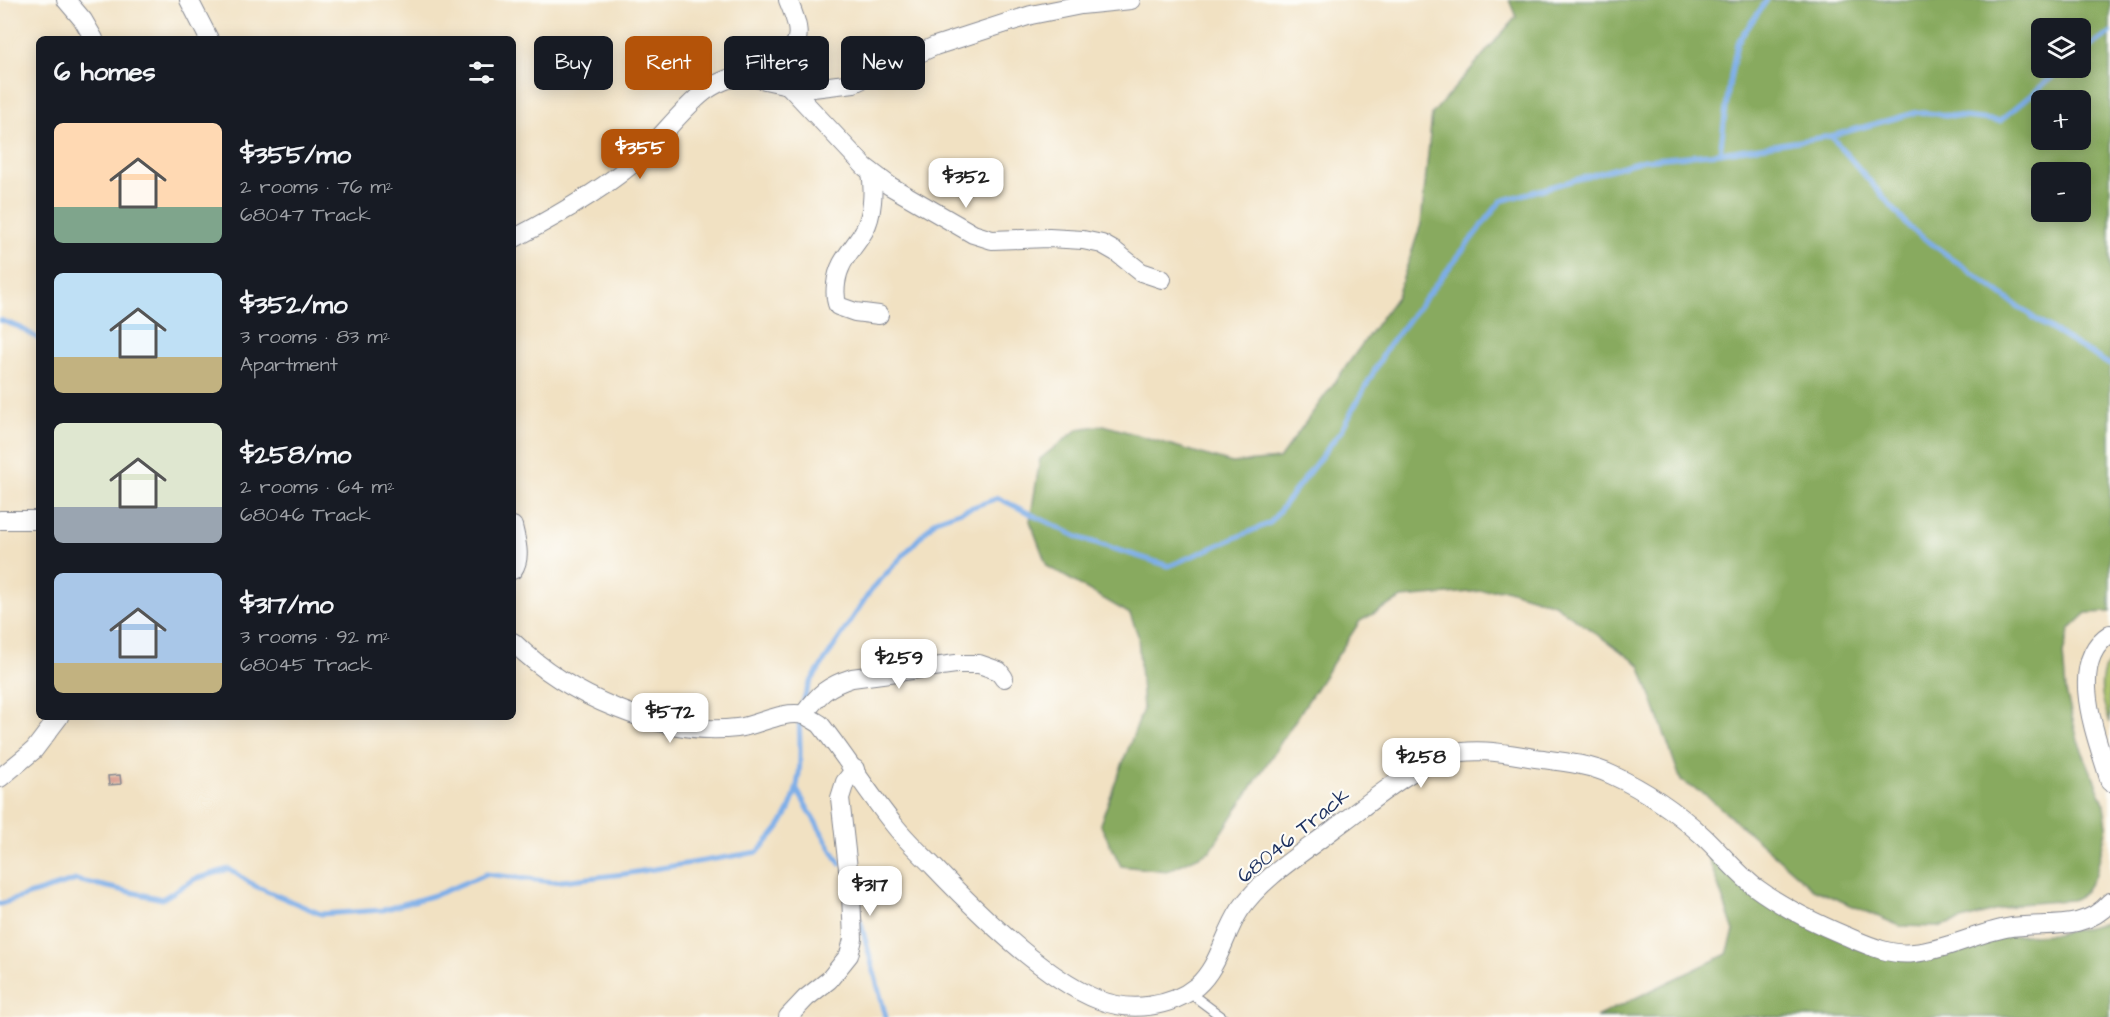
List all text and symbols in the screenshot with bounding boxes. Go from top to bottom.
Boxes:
map controls [2031,18,2091,222]
button: layers [2031,18,2091,78]
chip: Buy [534,36,613,90]
chip: Rent [625,36,712,90]
chip: Filters [724,36,829,90]
chip: New [841,36,925,90]
text: 6 homes [54,54,156,90]
icon: filters [465,56,498,89]
button: + [2031,90,2091,150]
pin: $355 [604,129,676,180]
text: $355 [615,134,665,162]
text: $355/mo [240,137,351,173]
icon: home [102,147,174,219]
pin: $352 [930,158,1002,209]
button: − [2031,162,2091,222]
text: $352 [943,163,989,191]
text: 2 rooms · 76 m² [240,173,393,201]
text: 68047 Track [240,201,371,229]
text: $352/mo [240,287,348,323]
icon: home [102,297,174,369]
text: 3 rooms · 83 m² [240,323,390,351]
text: Apartment [240,351,338,379]
text: $258/mo [240,437,351,473]
icon: home [102,447,174,519]
text: 2 rooms · 64 m² [240,473,395,501]
text: 68046 Track [240,501,371,529]
text: $317/mo [240,587,334,623]
icon: home [102,597,174,669]
text: 3 rooms · 92 m² [240,623,390,651]
pin: $259 [863,639,935,690]
text: $259 [875,644,923,672]
text: 68045 Track [240,651,373,679]
pin: $572 [634,693,706,744]
text: $572 [645,698,695,726]
pin: $258 [1385,738,1457,789]
text: $258 [1396,743,1446,771]
street label: 68046 Track [1231,781,1356,890]
pin: $317 [834,866,906,917]
text: $317 [852,871,888,899]

